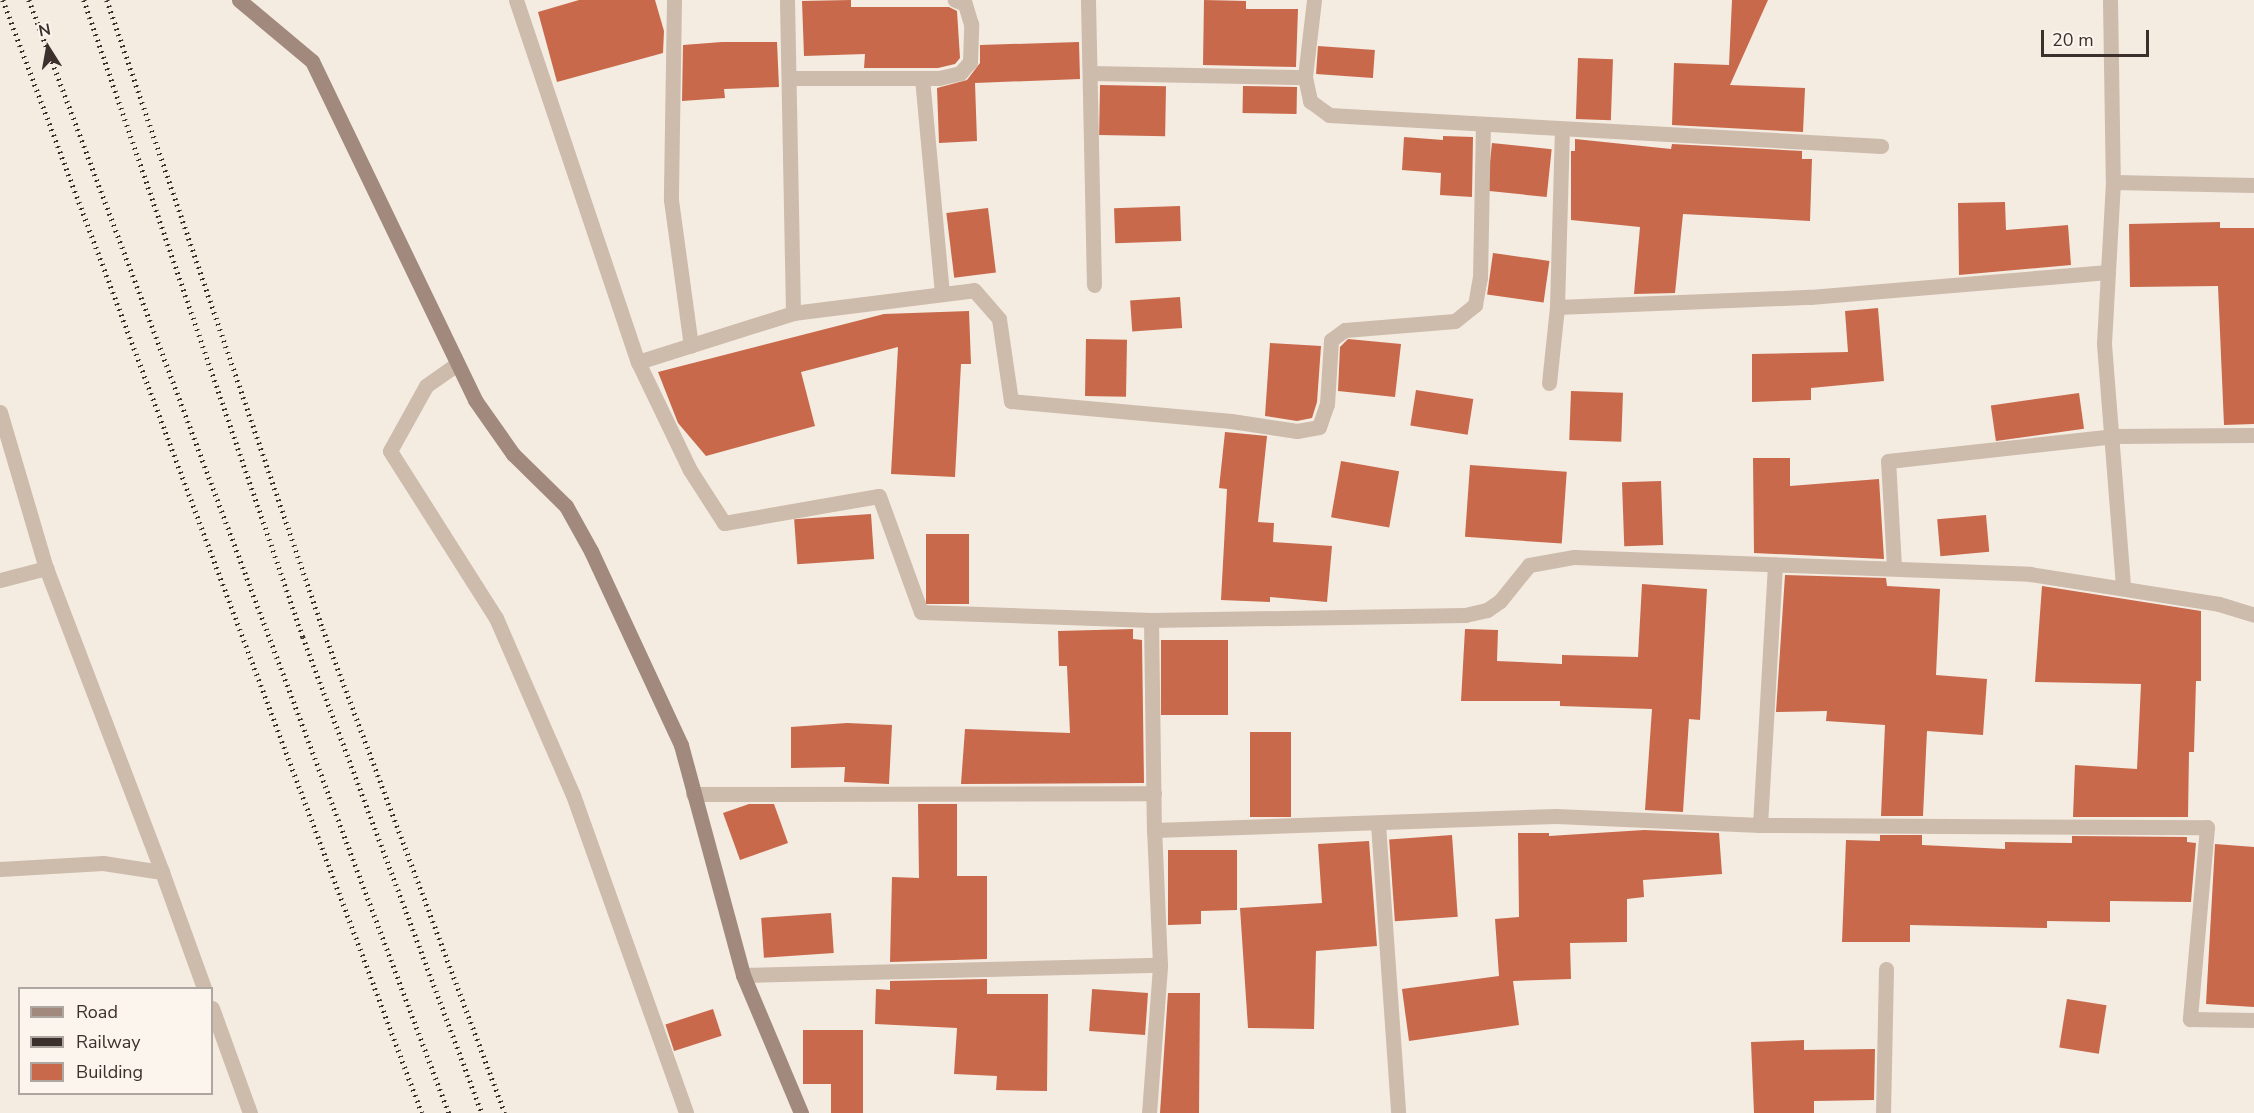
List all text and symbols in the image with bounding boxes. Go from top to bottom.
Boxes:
north arrow [18,18,78,78]
text: N [37,18,53,42]
scale bar [2044,18,2152,56]
text: 20 m [2052,28,2094,52]
legend [18,987,213,1095]
text: Road [76,1000,118,1024]
text: Railway [76,1030,141,1054]
text: Building [76,1060,143,1084]

